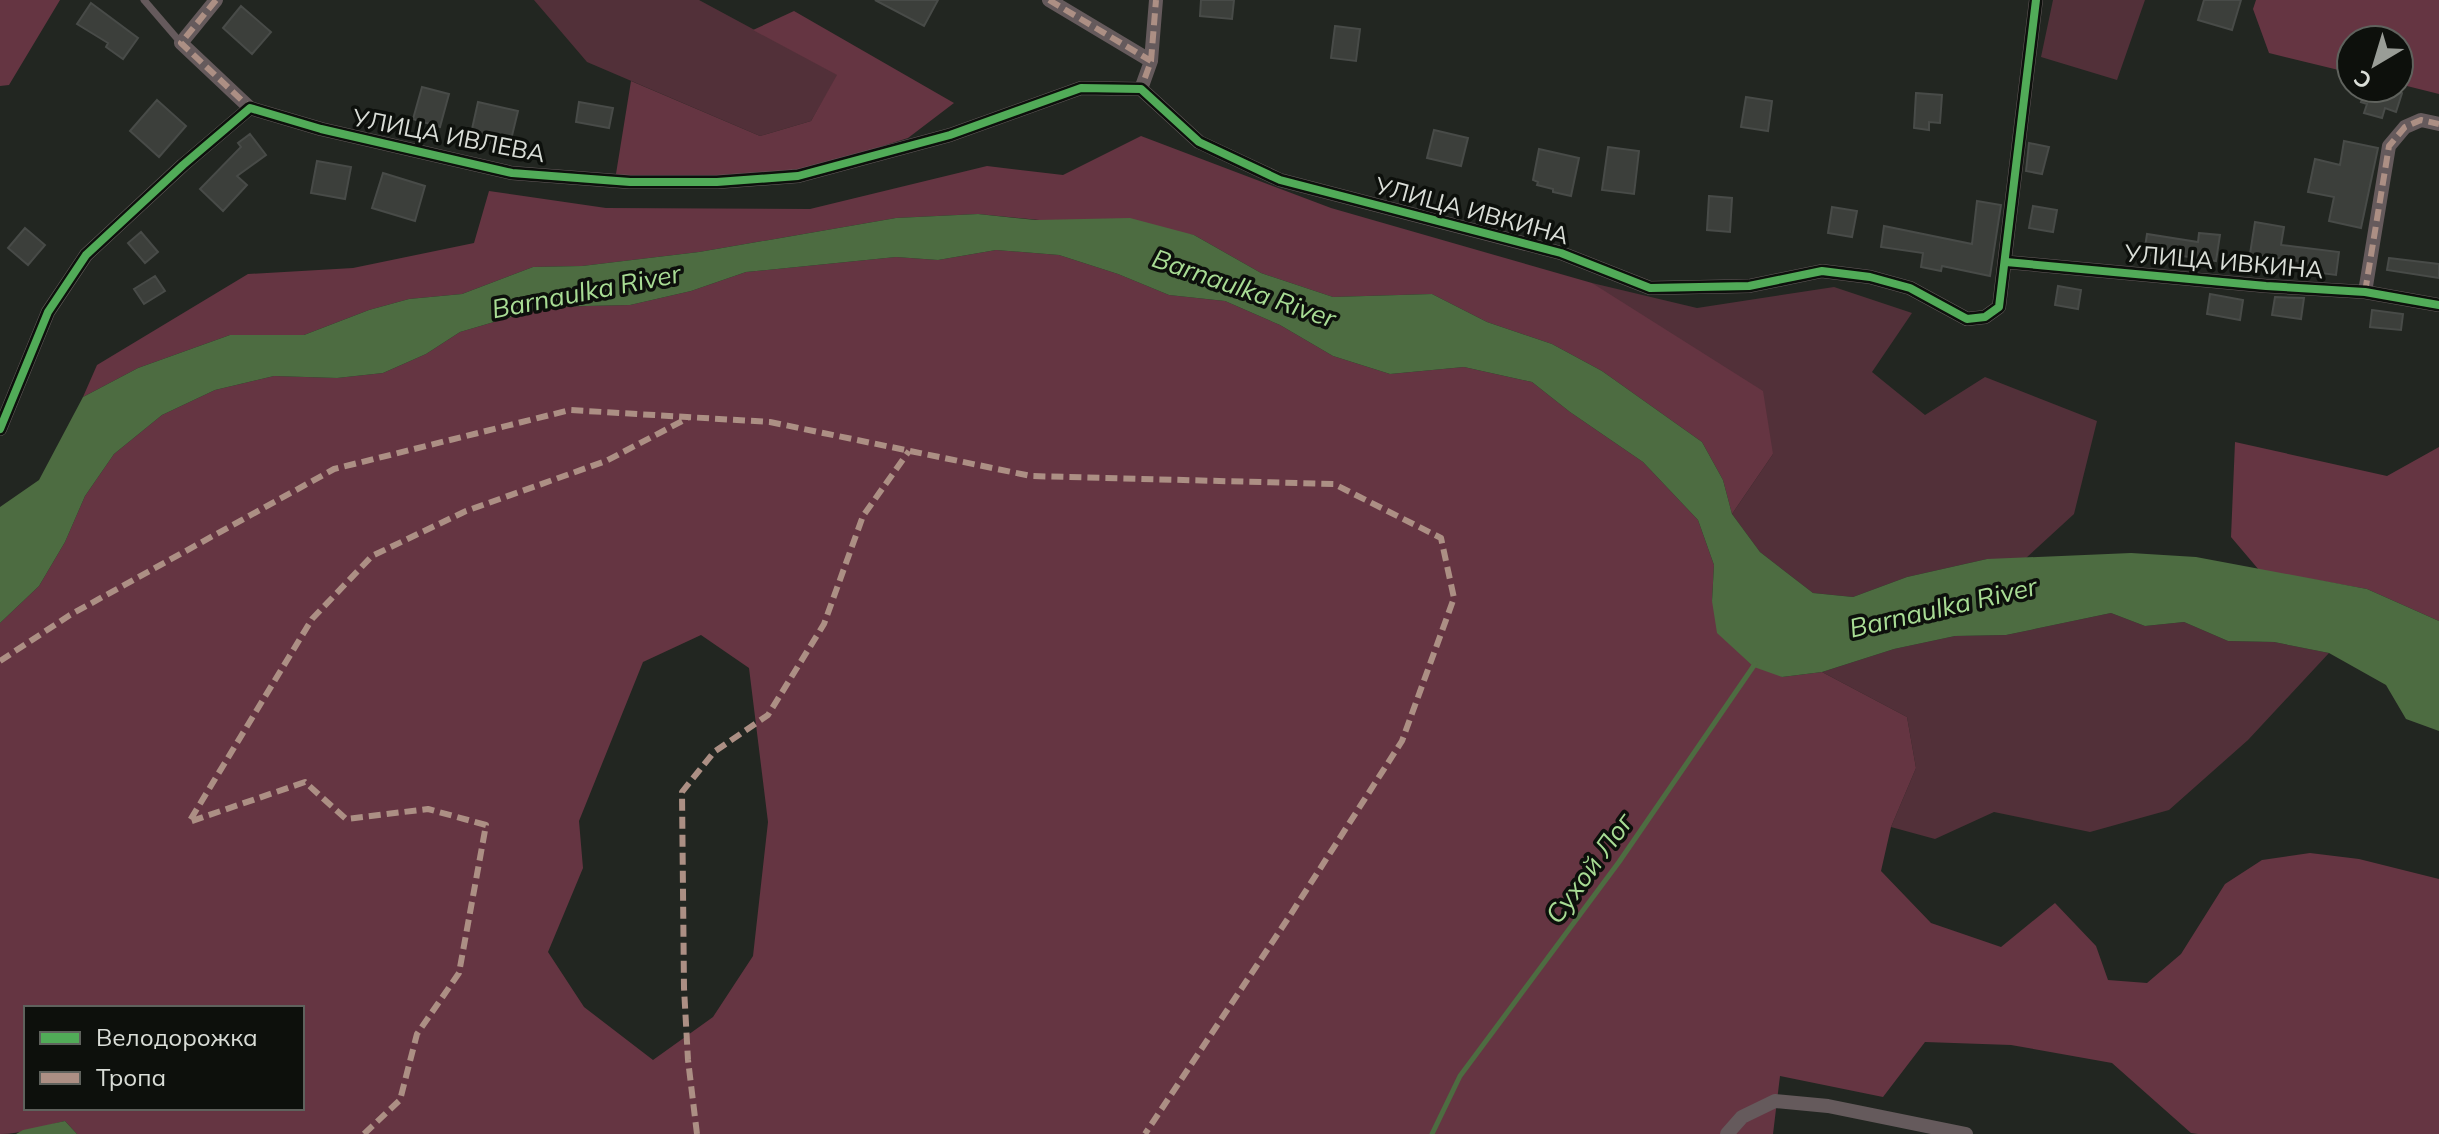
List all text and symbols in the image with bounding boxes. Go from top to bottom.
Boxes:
north arrow [2335,24,2415,104]
text: С [2348,64,2377,95]
street label: УЛИЦА ИВЛЕВА [349,101,548,168]
street label: УЛИЦА ИВКИНА [1371,169,1572,250]
street label: УЛИЦА ИВКИНА [2122,237,2325,285]
water label: Barnaulka River [1148,241,1342,335]
water label: Barnaulka River [489,256,685,325]
water label: Barnaulka River [1846,569,2042,645]
water label: Сухой Лог [1538,805,1641,930]
legend [24,1006,304,1110]
text: Велодорожка [96,1022,258,1052]
text: Тропа [96,1062,166,1092]

